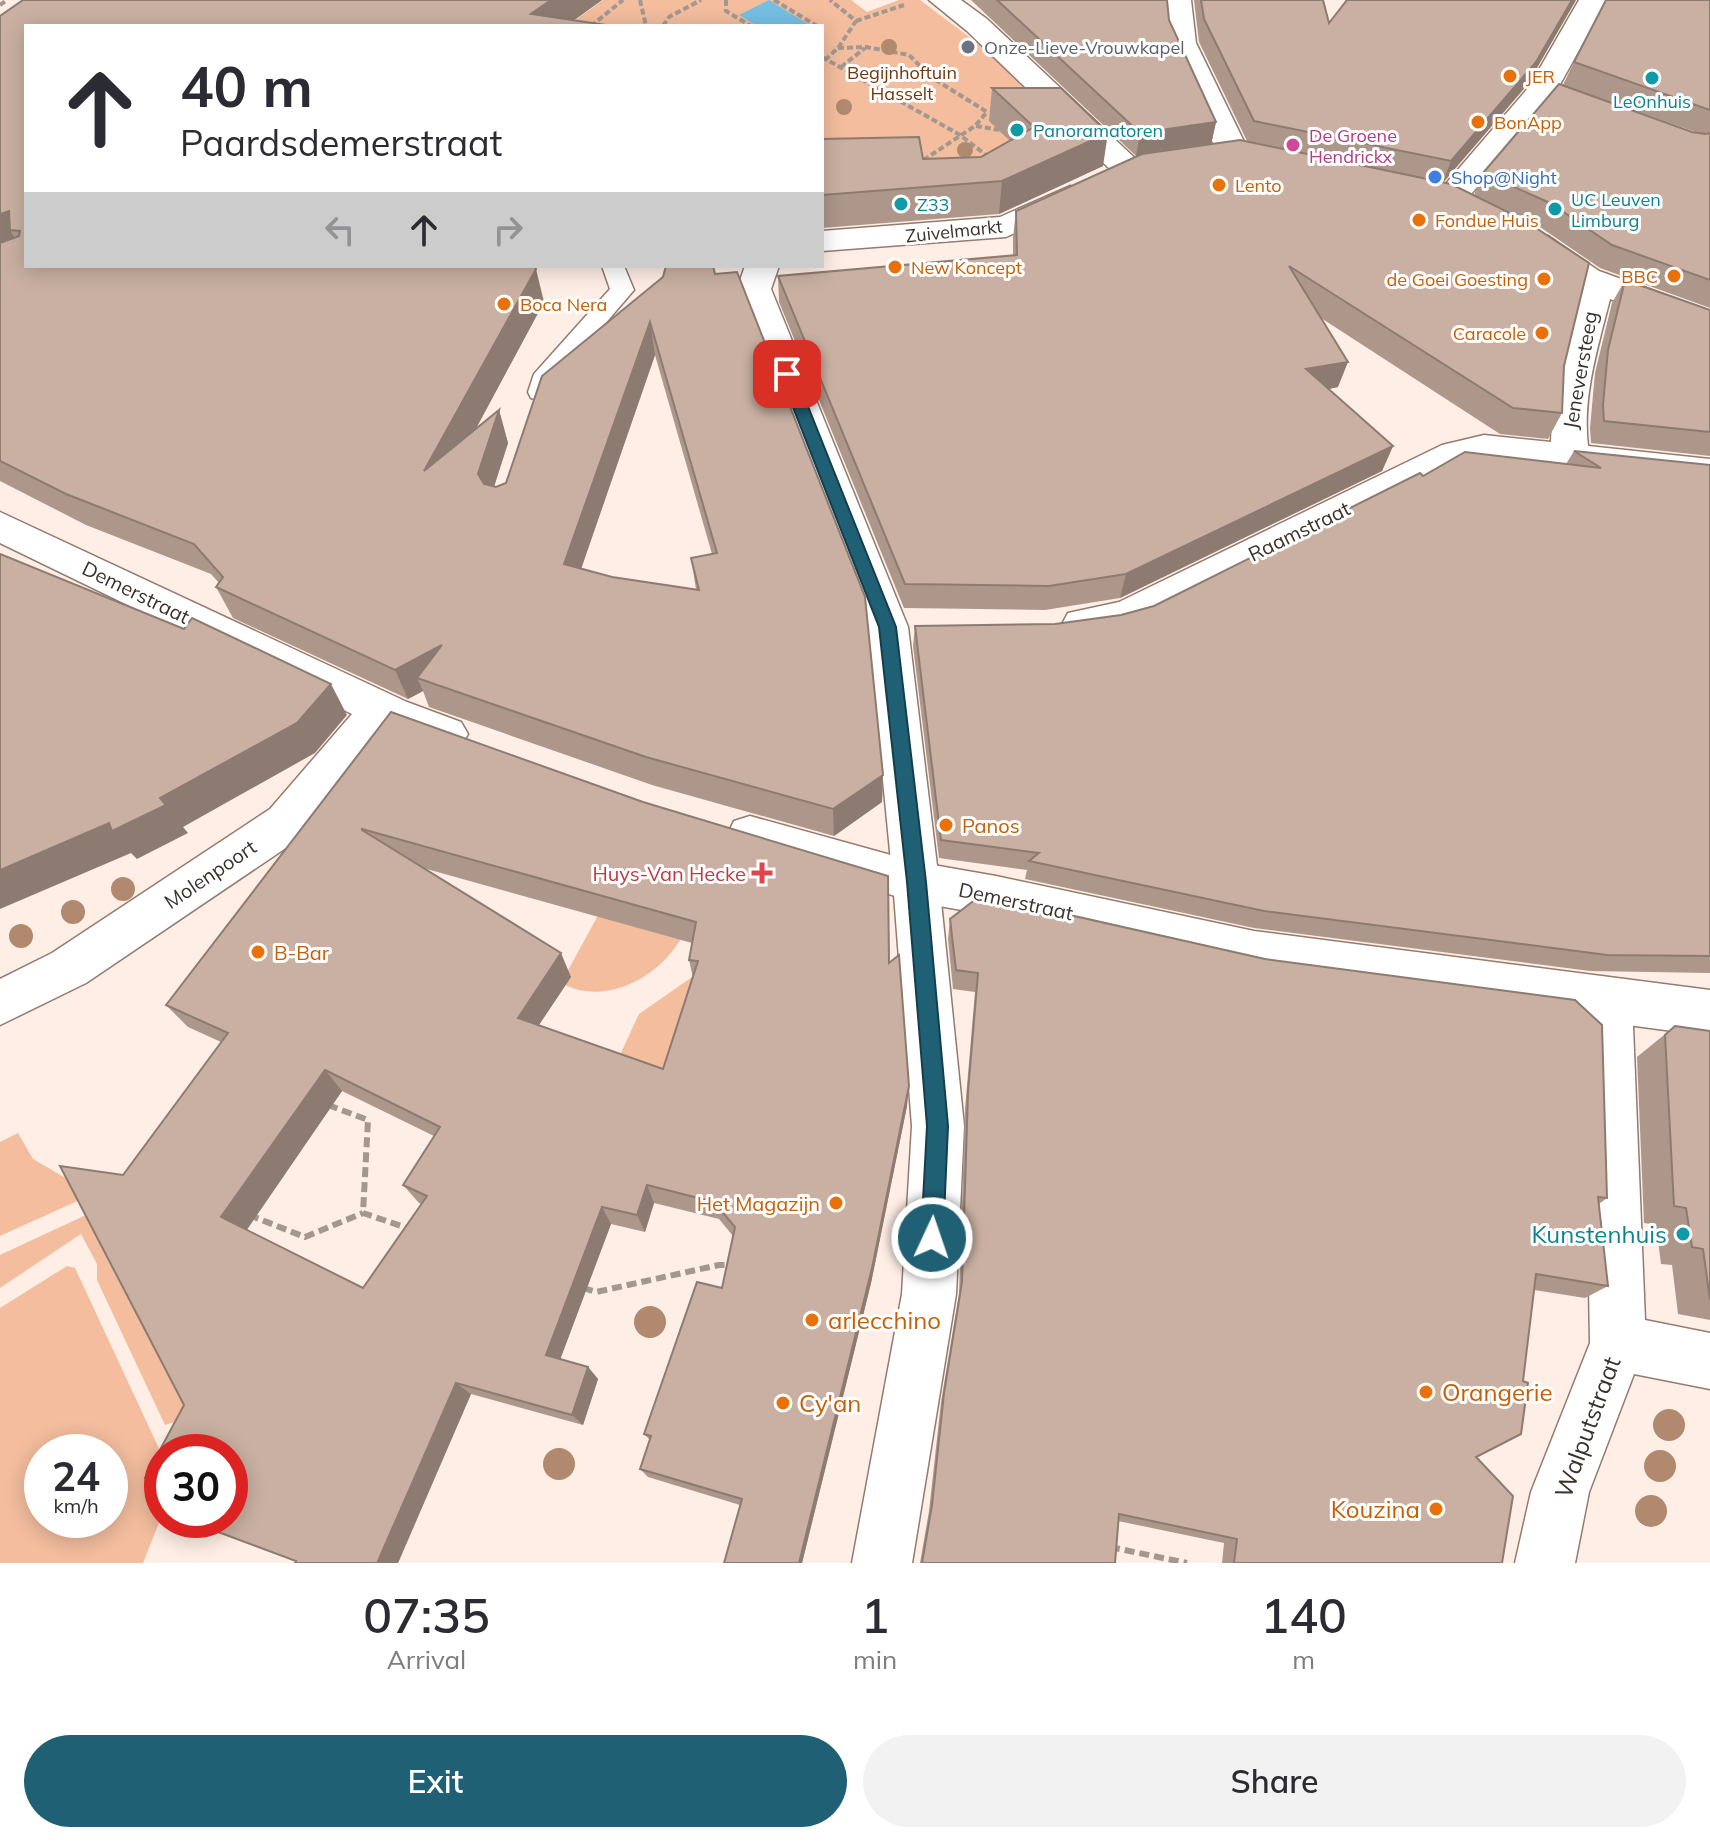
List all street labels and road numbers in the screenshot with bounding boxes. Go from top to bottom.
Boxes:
street label: Zuivelmarkt [904,214,1004,248]
street label: Jeneversteeg [1557,309,1603,431]
street label: Raamstraat [1244,496,1354,566]
street label: Demerstraat [78,555,194,629]
street label: Molenpoort [159,834,261,914]
street label: Demerstraat [956,877,1076,925]
street label: Walputstraat [1548,1352,1626,1502]

